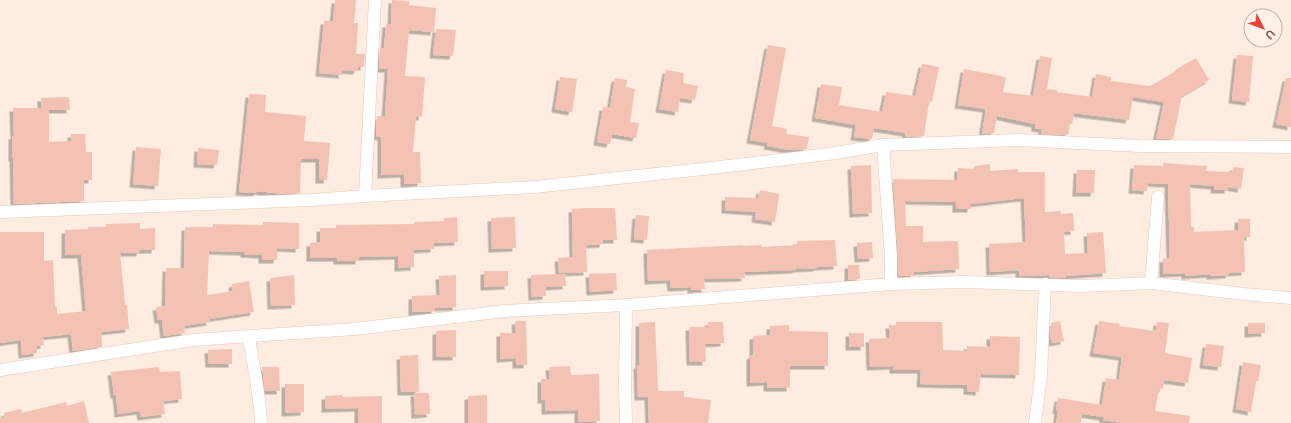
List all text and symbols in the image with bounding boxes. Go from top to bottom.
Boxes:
north arrow [1243,8,1283,48]
text: U [1262,27,1278,42]

